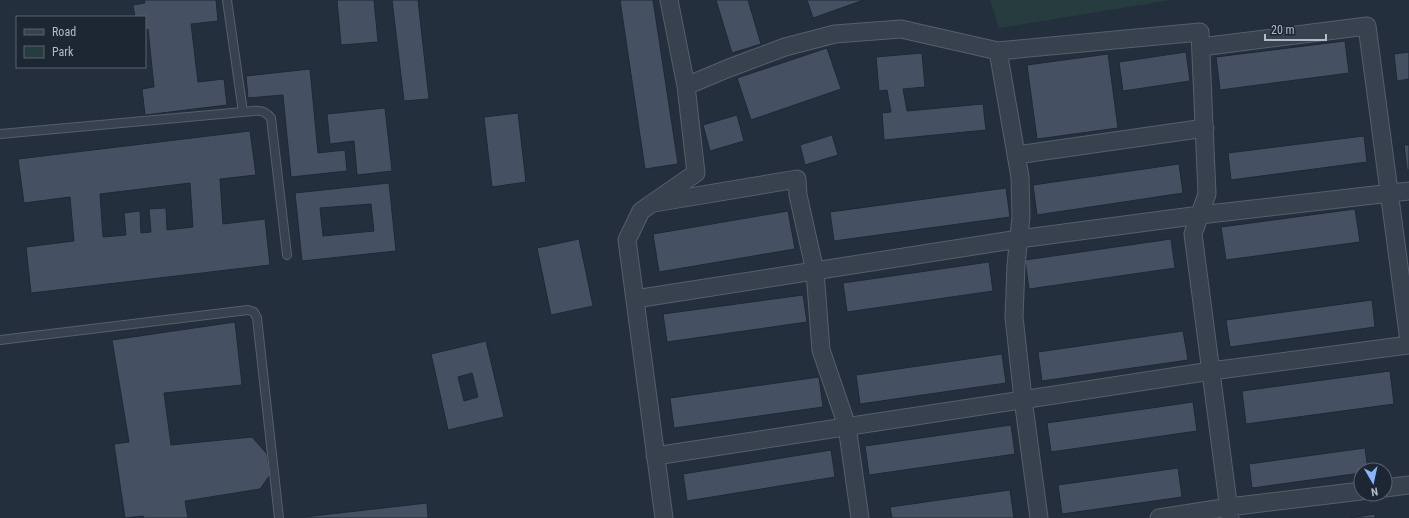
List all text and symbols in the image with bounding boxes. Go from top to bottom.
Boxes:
legend [16,16,146,68]
scale bar [1265,16,1326,42]
text: 20 m [1271,23,1295,37]
text: Road [52,25,76,39]
text: Park [52,45,74,59]
north arrow [1353,462,1393,502]
text: N [1370,484,1379,498]

